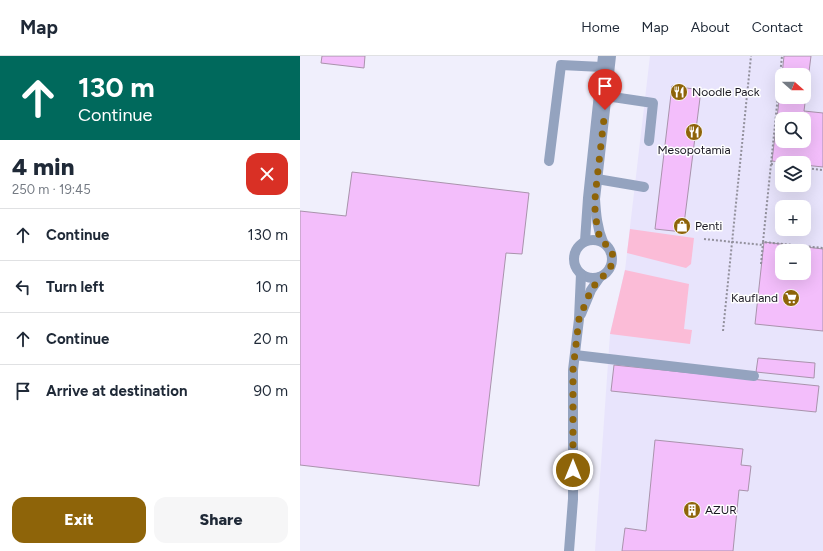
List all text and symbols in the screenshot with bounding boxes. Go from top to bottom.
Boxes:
text: Map [20,16,58,39]
text: Home [581,19,620,36]
text: Map [642,19,669,36]
text: About [691,19,730,36]
text: Contact [752,19,803,36]
north arrow [775,68,811,104]
map controls [775,68,811,280]
pin [588,69,622,110]
text: 130 m [78,70,155,104]
icon: ahead [12,72,64,124]
icon: arrive [594,75,616,97]
restaurant icon: Noodle Pack [669,82,689,102]
place label: Noodle Pack [692,85,760,99]
text: Continue [78,104,152,126]
button: search [775,112,811,148]
restaurant icon: Mesopotamia [684,122,704,142]
place label: Mesopotamia [657,143,731,157]
text: 4 min [12,152,74,181]
button: close [246,153,288,195]
button: layers [775,156,811,192]
text: 250 m · 19:45 [12,182,91,197]
button: + [775,200,811,236]
shop icon: Penti [672,216,692,236]
place label: Penti [695,219,722,233]
icon: ahead [12,224,34,246]
text: Continue [46,226,109,244]
text: 130 m [248,226,288,244]
button: − [775,244,811,280]
icon: left [12,276,34,298]
text: Turn left [46,278,104,296]
text: 10 m [256,278,288,296]
supermarket icon: Kaufland [781,288,801,308]
place label: Kaufland [731,291,778,305]
icon: ahead [12,328,34,350]
text: Continue [46,330,109,348]
text: 20 m [254,330,288,348]
icon: arrive [12,380,34,402]
text: Arrive at destination [46,382,187,400]
text: 90 m [253,382,288,400]
position arrow [552,449,594,491]
button: Exit [12,497,146,543]
button: Share [154,497,288,543]
building icon: AZUR [682,500,702,520]
place label: AZUR [705,503,737,517]

